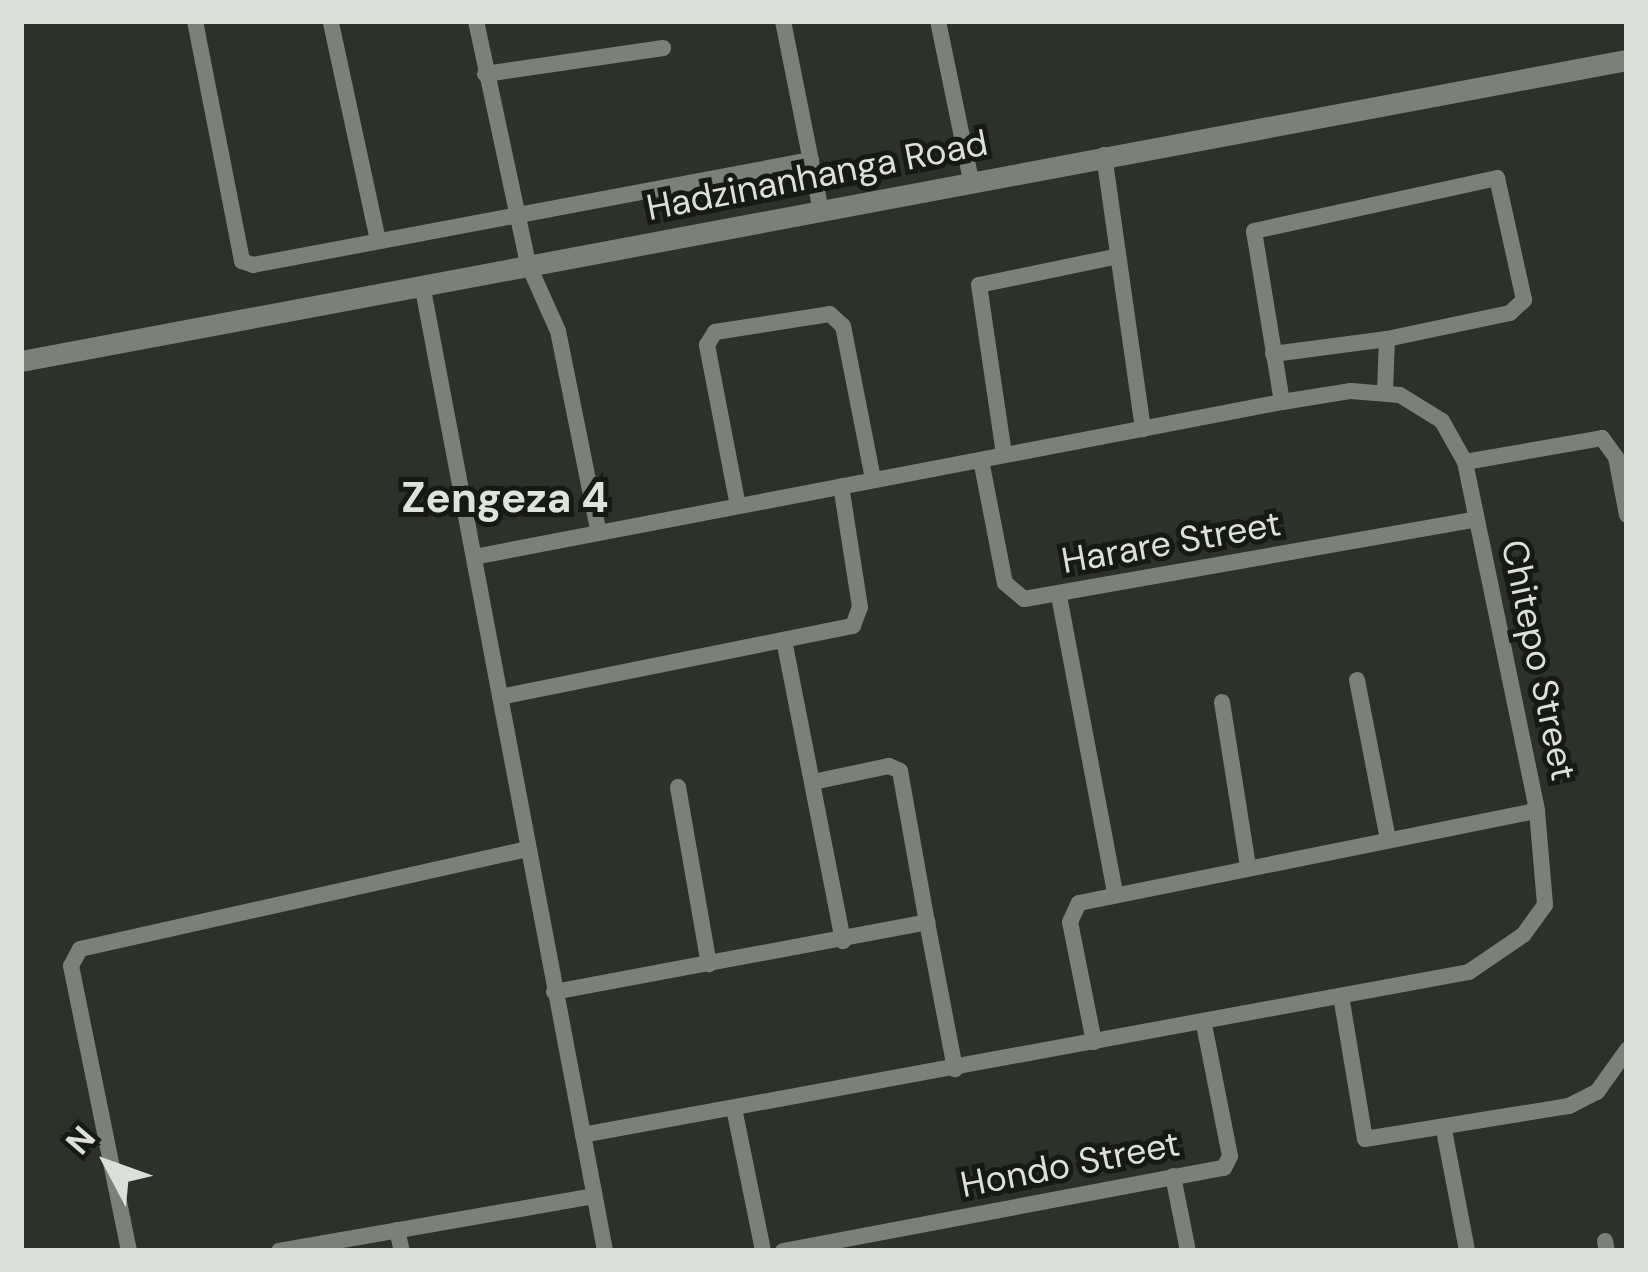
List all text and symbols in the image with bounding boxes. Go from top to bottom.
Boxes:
street label: Hadzinanhanga Road [643,121,991,229]
district label: Zengeza 4 [401,473,609,523]
street label: Harare Street [1058,501,1284,583]
street label: Chitepo Street [1492,536,1586,784]
north arrow [48,1104,168,1224]
text: N [56,1117,105,1163]
street label: Hondo Street [957,1122,1183,1206]

